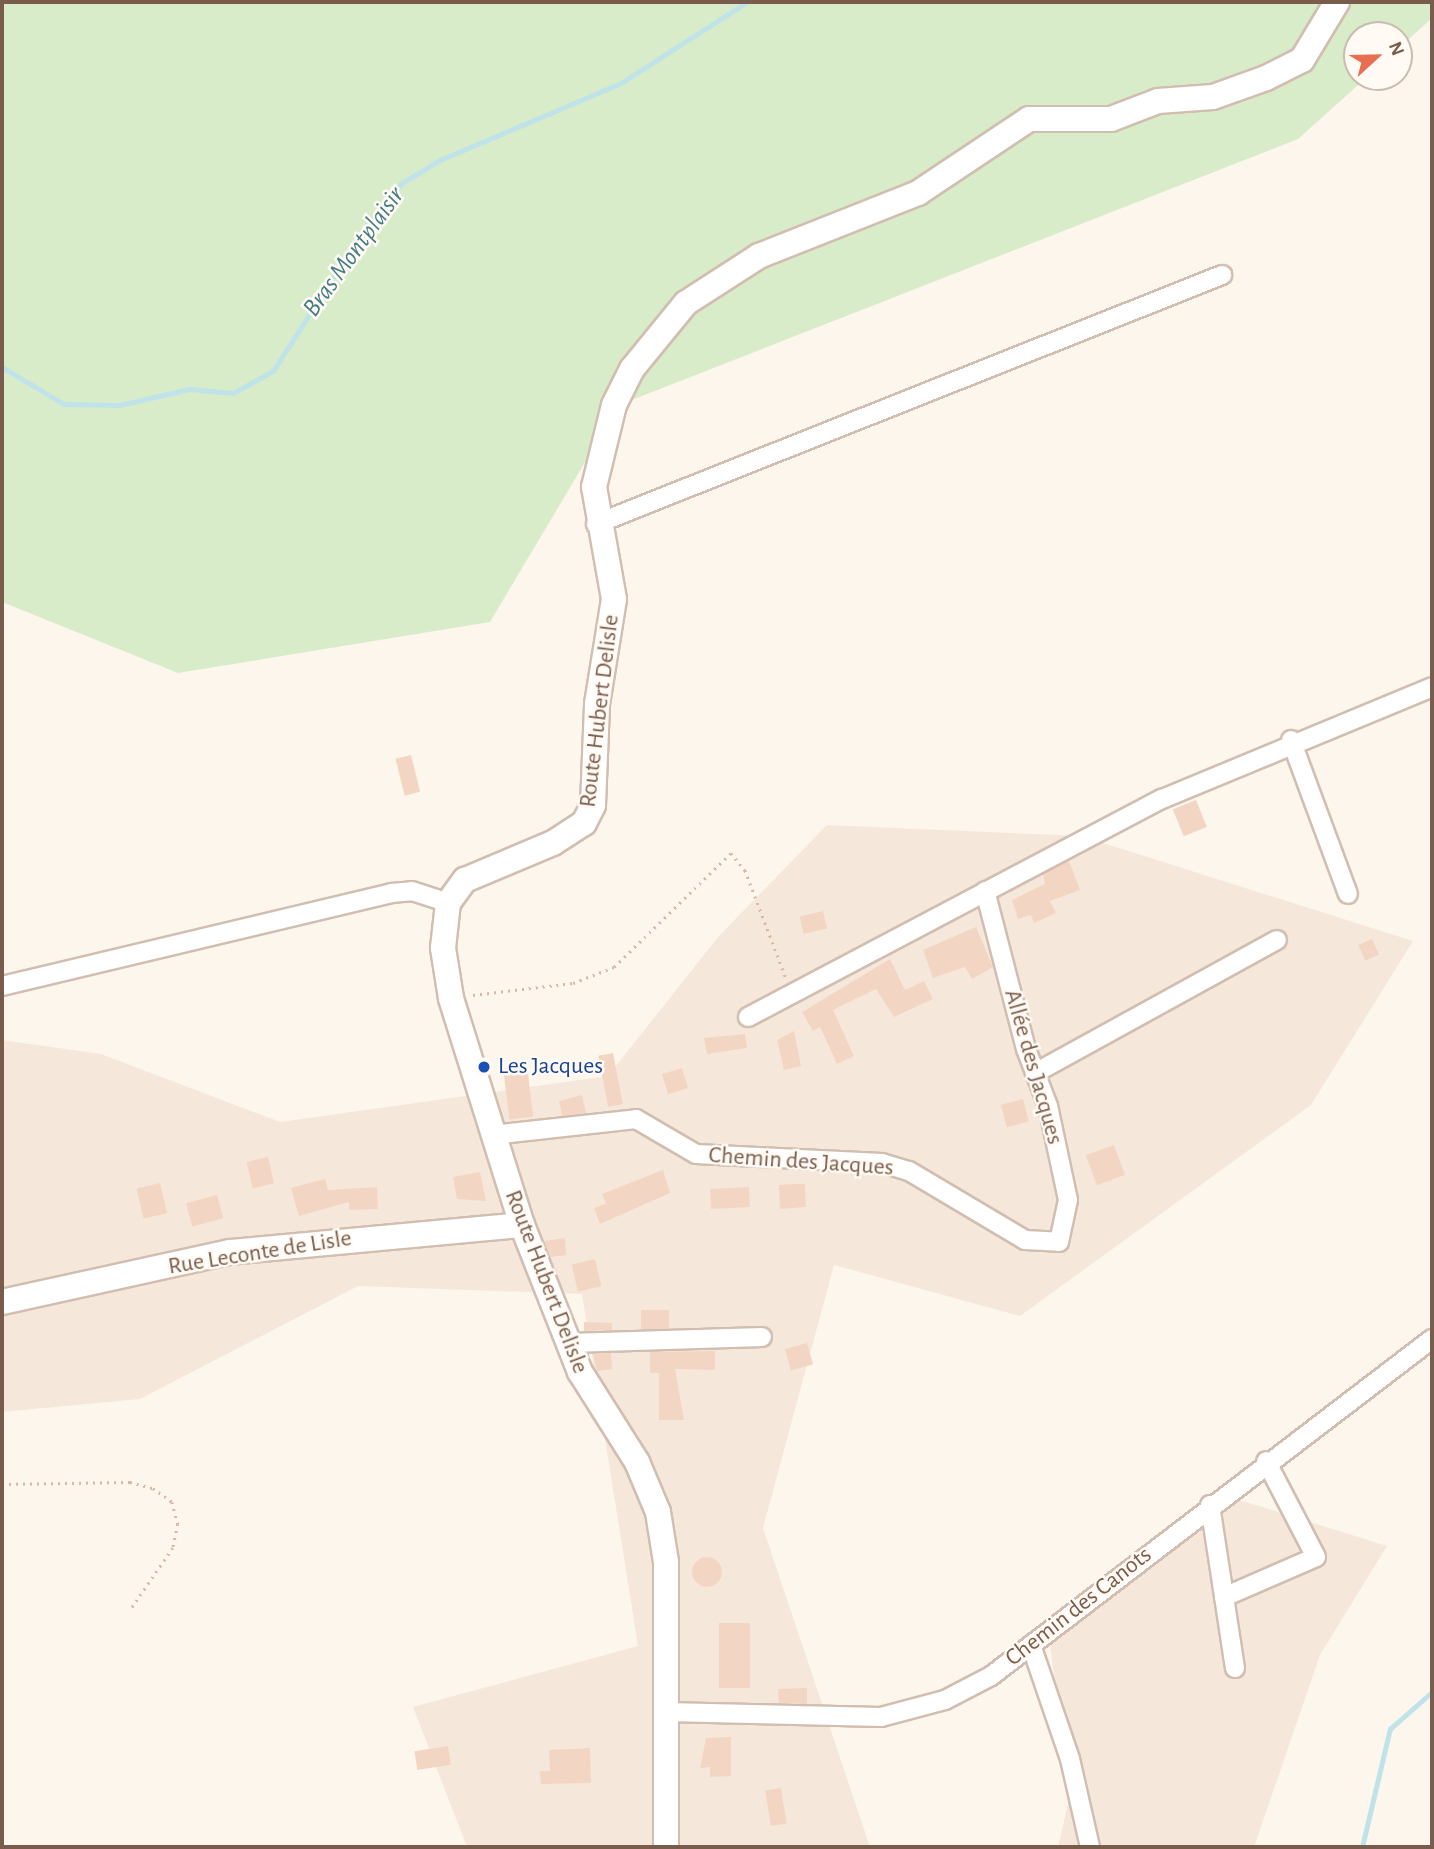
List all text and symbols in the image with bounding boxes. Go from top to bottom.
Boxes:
north arrow [1343,21,1413,91]
text: N [1385,39,1407,58]
water label: Bras Montplaisir [297,181,411,323]
street label: Route Hubert Delisle [574,613,626,809]
street label: Allée des Jacques [997,986,1069,1148]
place label: Les Jacques [498,1053,603,1081]
marker: Les Jacques [476,1059,492,1075]
street label: Chemin des Jacques [708,1141,894,1183]
street label: Route Hubert Delisle [498,1186,594,1378]
street label: Rue Leconte de Lisle [166,1224,354,1282]
street label: Chemin des Canots [1000,1541,1158,1673]

